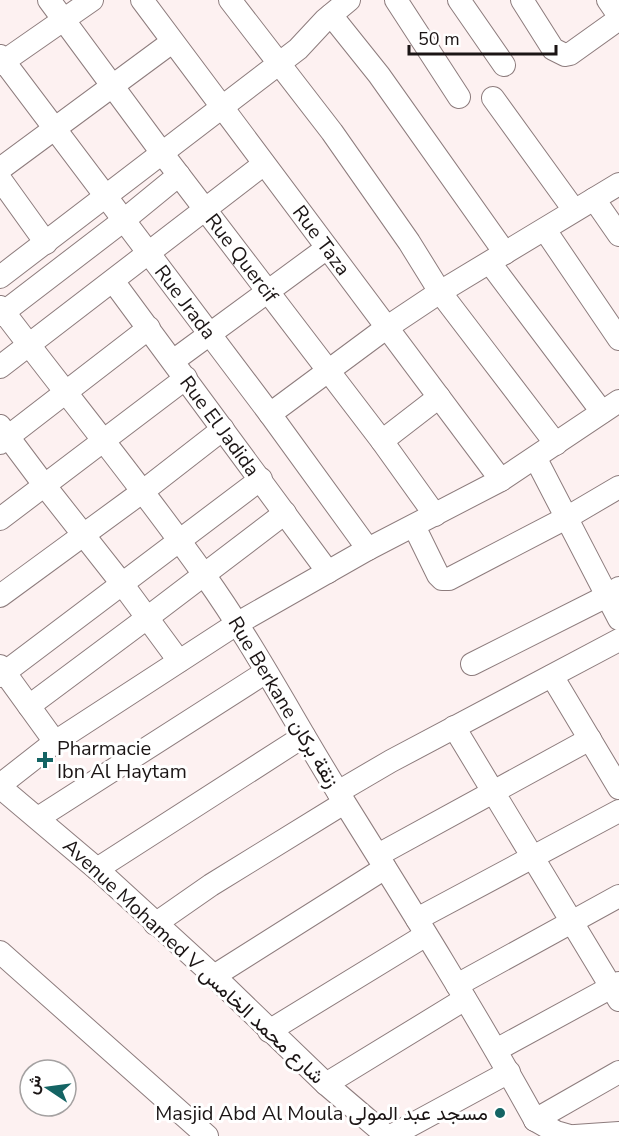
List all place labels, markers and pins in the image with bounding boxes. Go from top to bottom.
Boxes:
place label: Pharmacie Ibn Al Haytam [57,735,187,785]
marker: Pharmacie Ibn Al Haytam [38,753,52,767]
place label: Masjid Abd Al Moula مسجد عبد المولى [155,1100,488,1127]
marker: Masjid Abd Al Moula مسجد عبد المولى [493,1106,507,1120]

